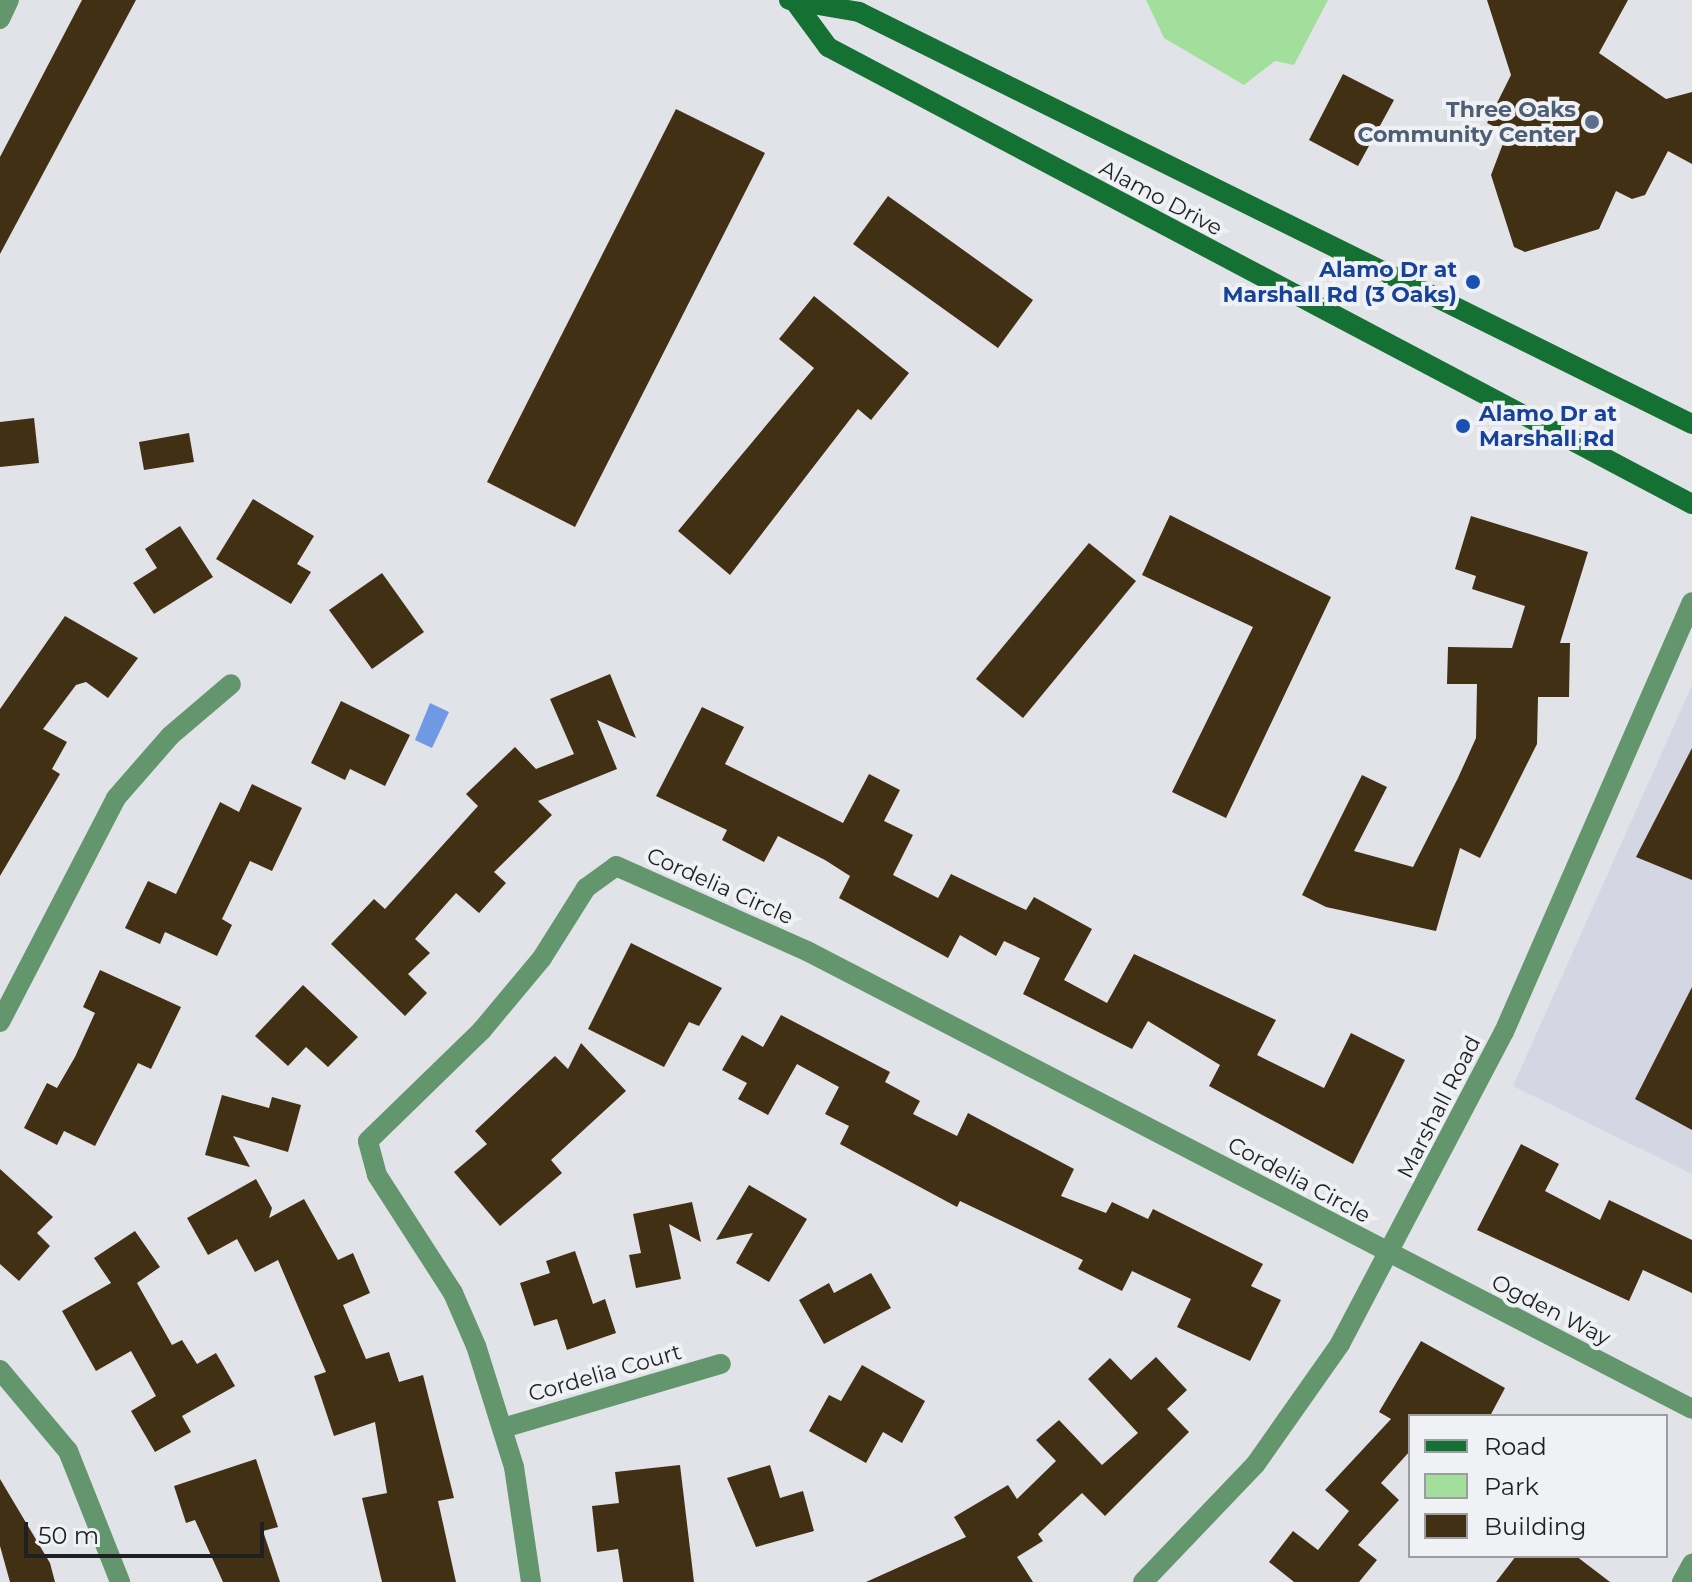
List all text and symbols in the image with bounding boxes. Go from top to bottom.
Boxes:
place label: Three Oaks Community Center [1357,96,1576,148]
marker: Three Oaks Community Center [1583,113,1601,131]
street label: Alamo Drive [1095,155,1227,241]
place label: Alamo Dr at Marshall Rd (3 Oaks) [1223,256,1457,308]
marker: Alamo Dr at Marshall Rd (3 Oaks) [1464,273,1482,291]
place label: Alamo Dr at Marshall Rd [1479,400,1617,452]
marker: Alamo Dr at Marshall Rd [1454,417,1472,435]
street label: Cordelia Circle [643,842,797,930]
street label: Marshall Road [1392,1031,1486,1183]
street label: Cordelia Circle [1223,1131,1375,1229]
street label: Ogden Way [1487,1269,1615,1351]
street label: Cordelia Court [525,1339,685,1407]
legend [1408,1414,1668,1558]
text: Road [1484,1432,1547,1461]
text: Park [1484,1472,1539,1501]
scale bar [28,1506,268,1556]
text: Building [1484,1512,1587,1541]
text: 50 m [38,1521,99,1550]

